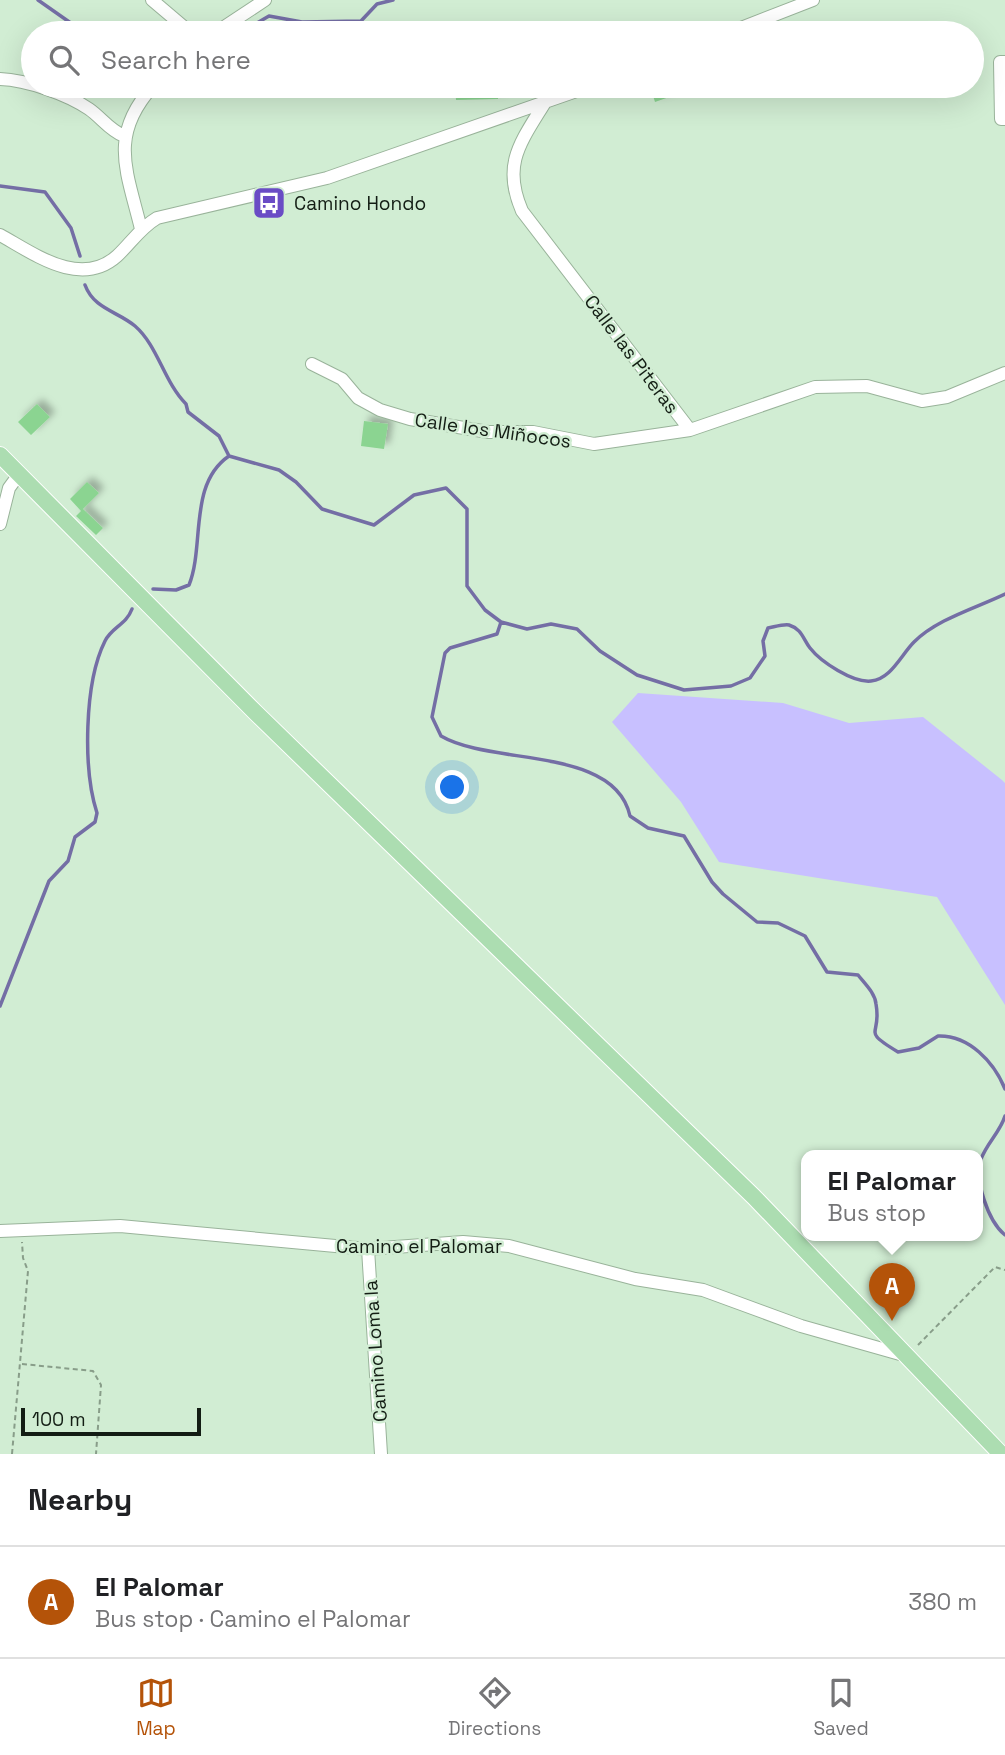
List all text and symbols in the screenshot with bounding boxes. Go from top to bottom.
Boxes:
search box [21,21,984,98]
icon: search [45,41,83,79]
text: Search here [101,43,251,77]
bus stop icon: Camino Hondo [250,184,288,222]
place label: Camino Hondo [294,191,426,216]
street label: Calle las Piteras [579,290,684,419]
street label: Calle los Miñocos [413,407,573,454]
your location [435,770,469,804]
popup [801,1150,983,1241]
text: El Palomar [828,1164,956,1198]
text: Bus stop [828,1198,926,1228]
street label: Camino el Palomar [336,1234,502,1259]
pin: A [869,1263,915,1321]
street label: Camino Loma la [358,1279,393,1423]
scale bar [21,1405,201,1437]
text: 100 m [32,1407,86,1432]
text: Nearby [28,1480,132,1519]
text: El Palomar [95,1570,224,1604]
text: A [44,1587,58,1617]
text: 380 m [908,1587,977,1617]
text: Bus stop · Camino el Palomar [95,1604,411,1634]
tab: Map [136,1674,176,1741]
tab: Directions [448,1674,541,1741]
tab: Saved [813,1674,869,1741]

